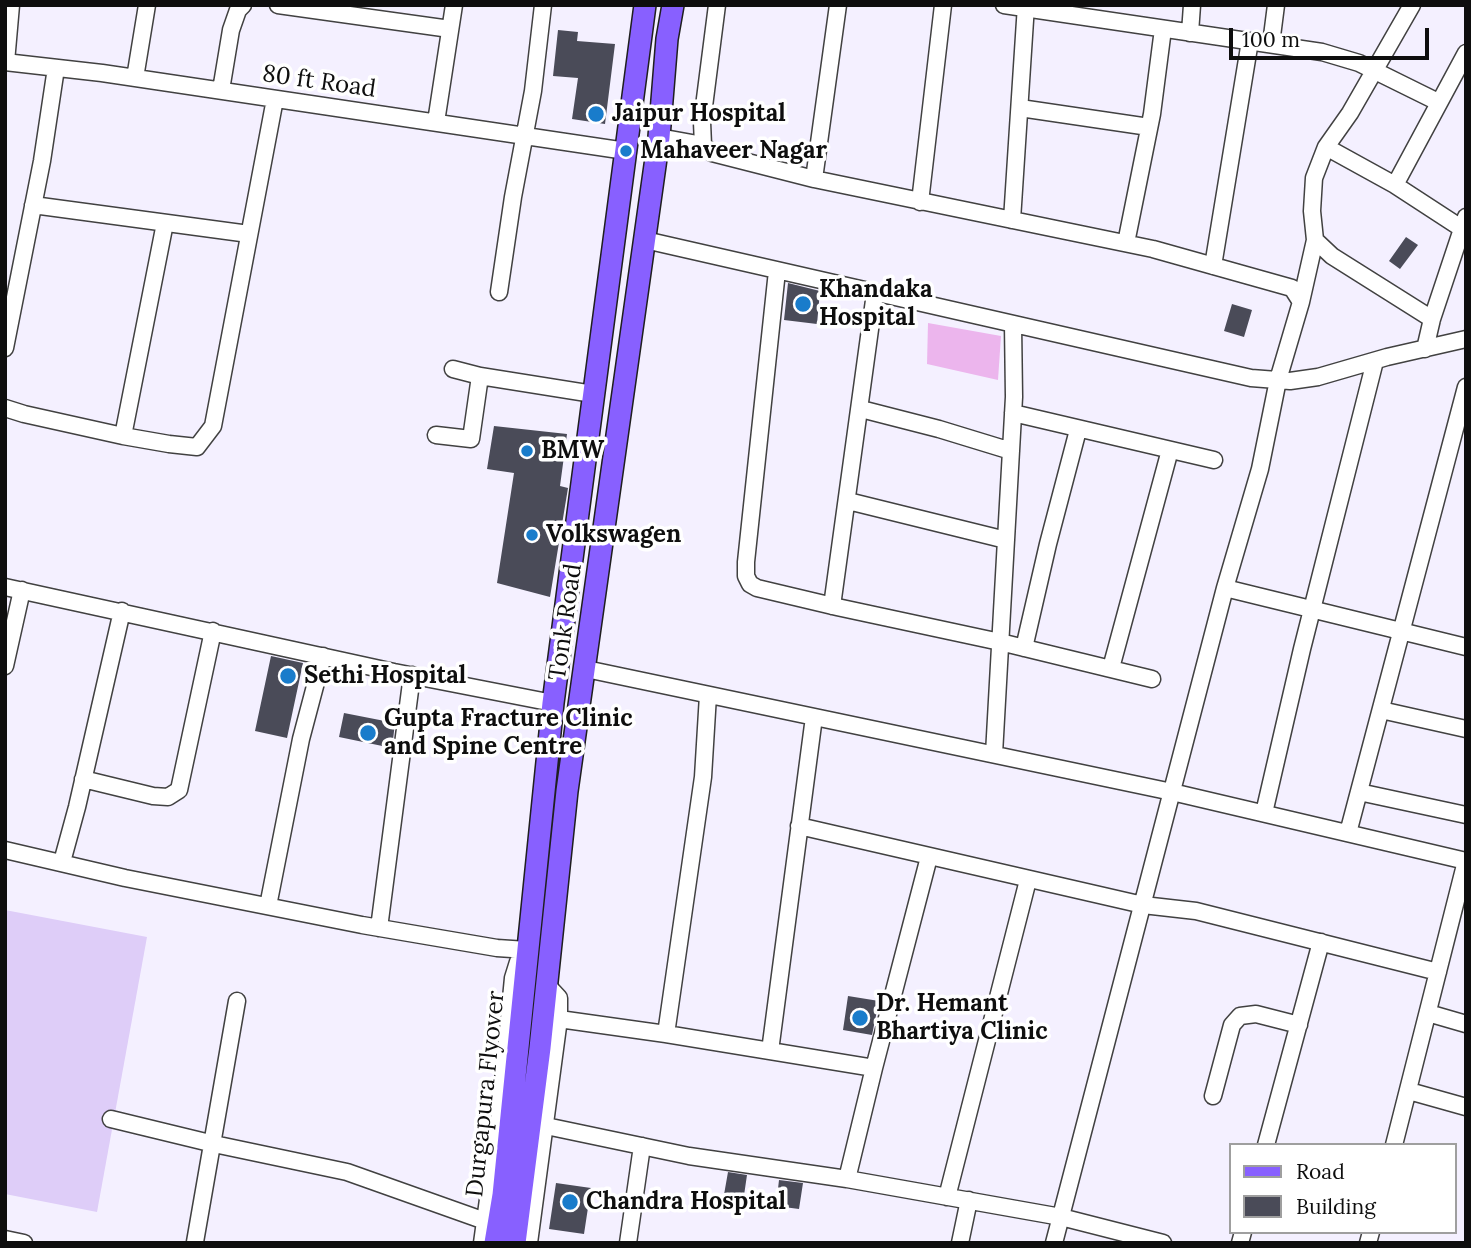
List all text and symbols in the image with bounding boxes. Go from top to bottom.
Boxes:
scale bar [1233,14,1432,58]
text: 100 m [1242,26,1300,53]
street label: 80 ft Road [260,60,378,104]
place label: Jaipur Hospital [612,100,786,128]
marker: Jaipur Hospital [586,104,606,124]
place label: Mahaveer Nagar [640,137,827,165]
marker: Mahaveer Nagar [618,143,634,159]
place label: Khandaka Hospital [819,276,932,332]
marker: Khandaka Hospital [793,294,813,314]
place label: BMW [541,437,604,465]
marker: BMW [519,443,535,459]
place label: Volkswagen [546,521,681,549]
marker: Volkswagen [524,527,540,543]
street label: Tonk Road [544,562,588,682]
place label: Sethi Hospital [304,662,466,690]
marker: Sethi Hospital [278,666,298,686]
place label: Gupta Fracture Clinic and Spine Centre [384,705,633,761]
marker: Gupta Fracture Clinic and Spine Centre [358,723,378,743]
street label: Durgapura Flyover [461,990,511,1198]
place label: Dr. Hemant Bhartiya Clinic [876,990,1048,1046]
marker: Dr. Hemant Bhartiya Clinic [850,1008,870,1028]
legend [1230,1143,1457,1234]
text: Road [1296,1158,1345,1185]
place label: Chandra Hospital [586,1188,786,1216]
marker: Chandra Hospital [560,1192,580,1212]
text: Building [1296,1193,1376,1220]

